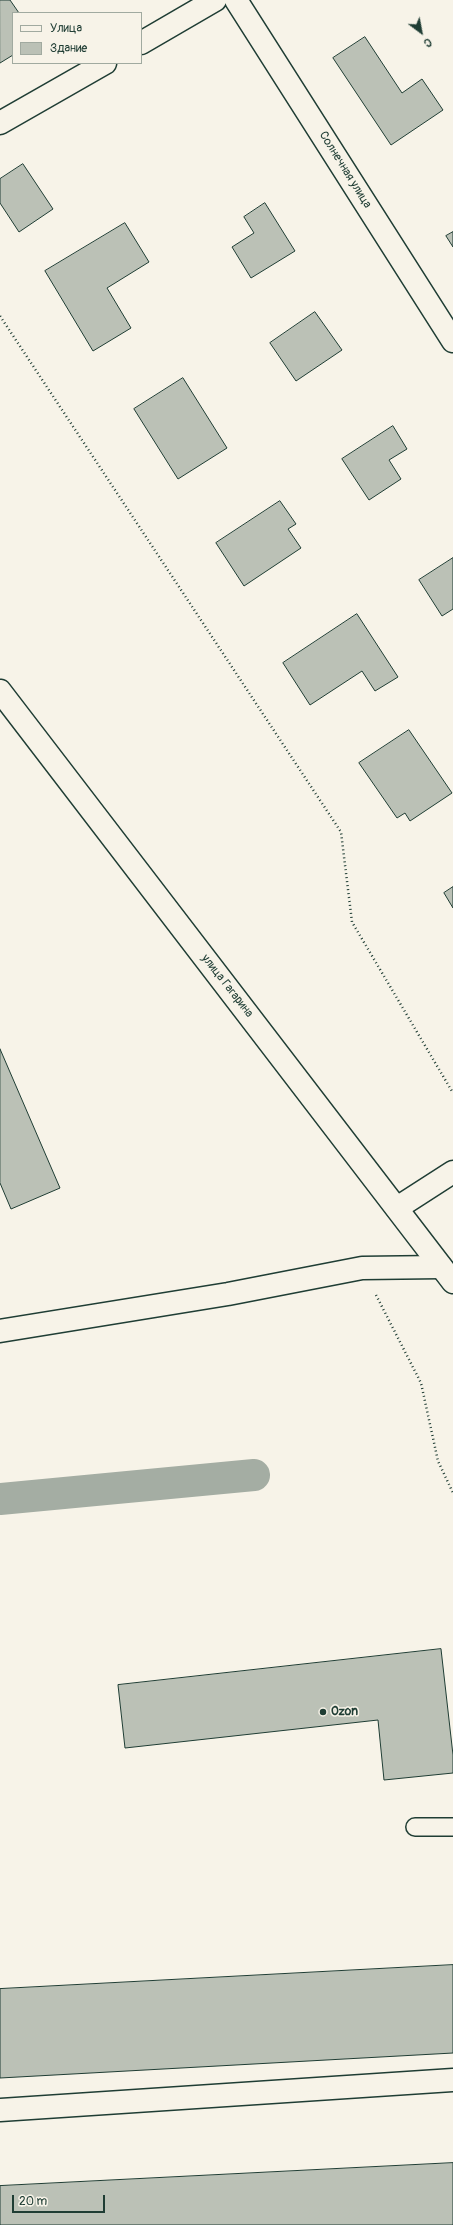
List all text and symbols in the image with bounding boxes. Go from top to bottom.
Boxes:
legend [12,12,142,64]
north arrow [401,12,441,52]
text: Улица [50,21,82,36]
text: С [421,35,434,50]
text: Здание [50,41,87,56]
street label: Солнечная улица [316,129,374,211]
street label: улица Гагарина [198,952,256,1020]
place label: Ozon [331,1705,358,1719]
marker: Ozon [318,1707,328,1717]
scale bar [14,2187,107,2213]
text: 20 m [19,2194,47,2209]

